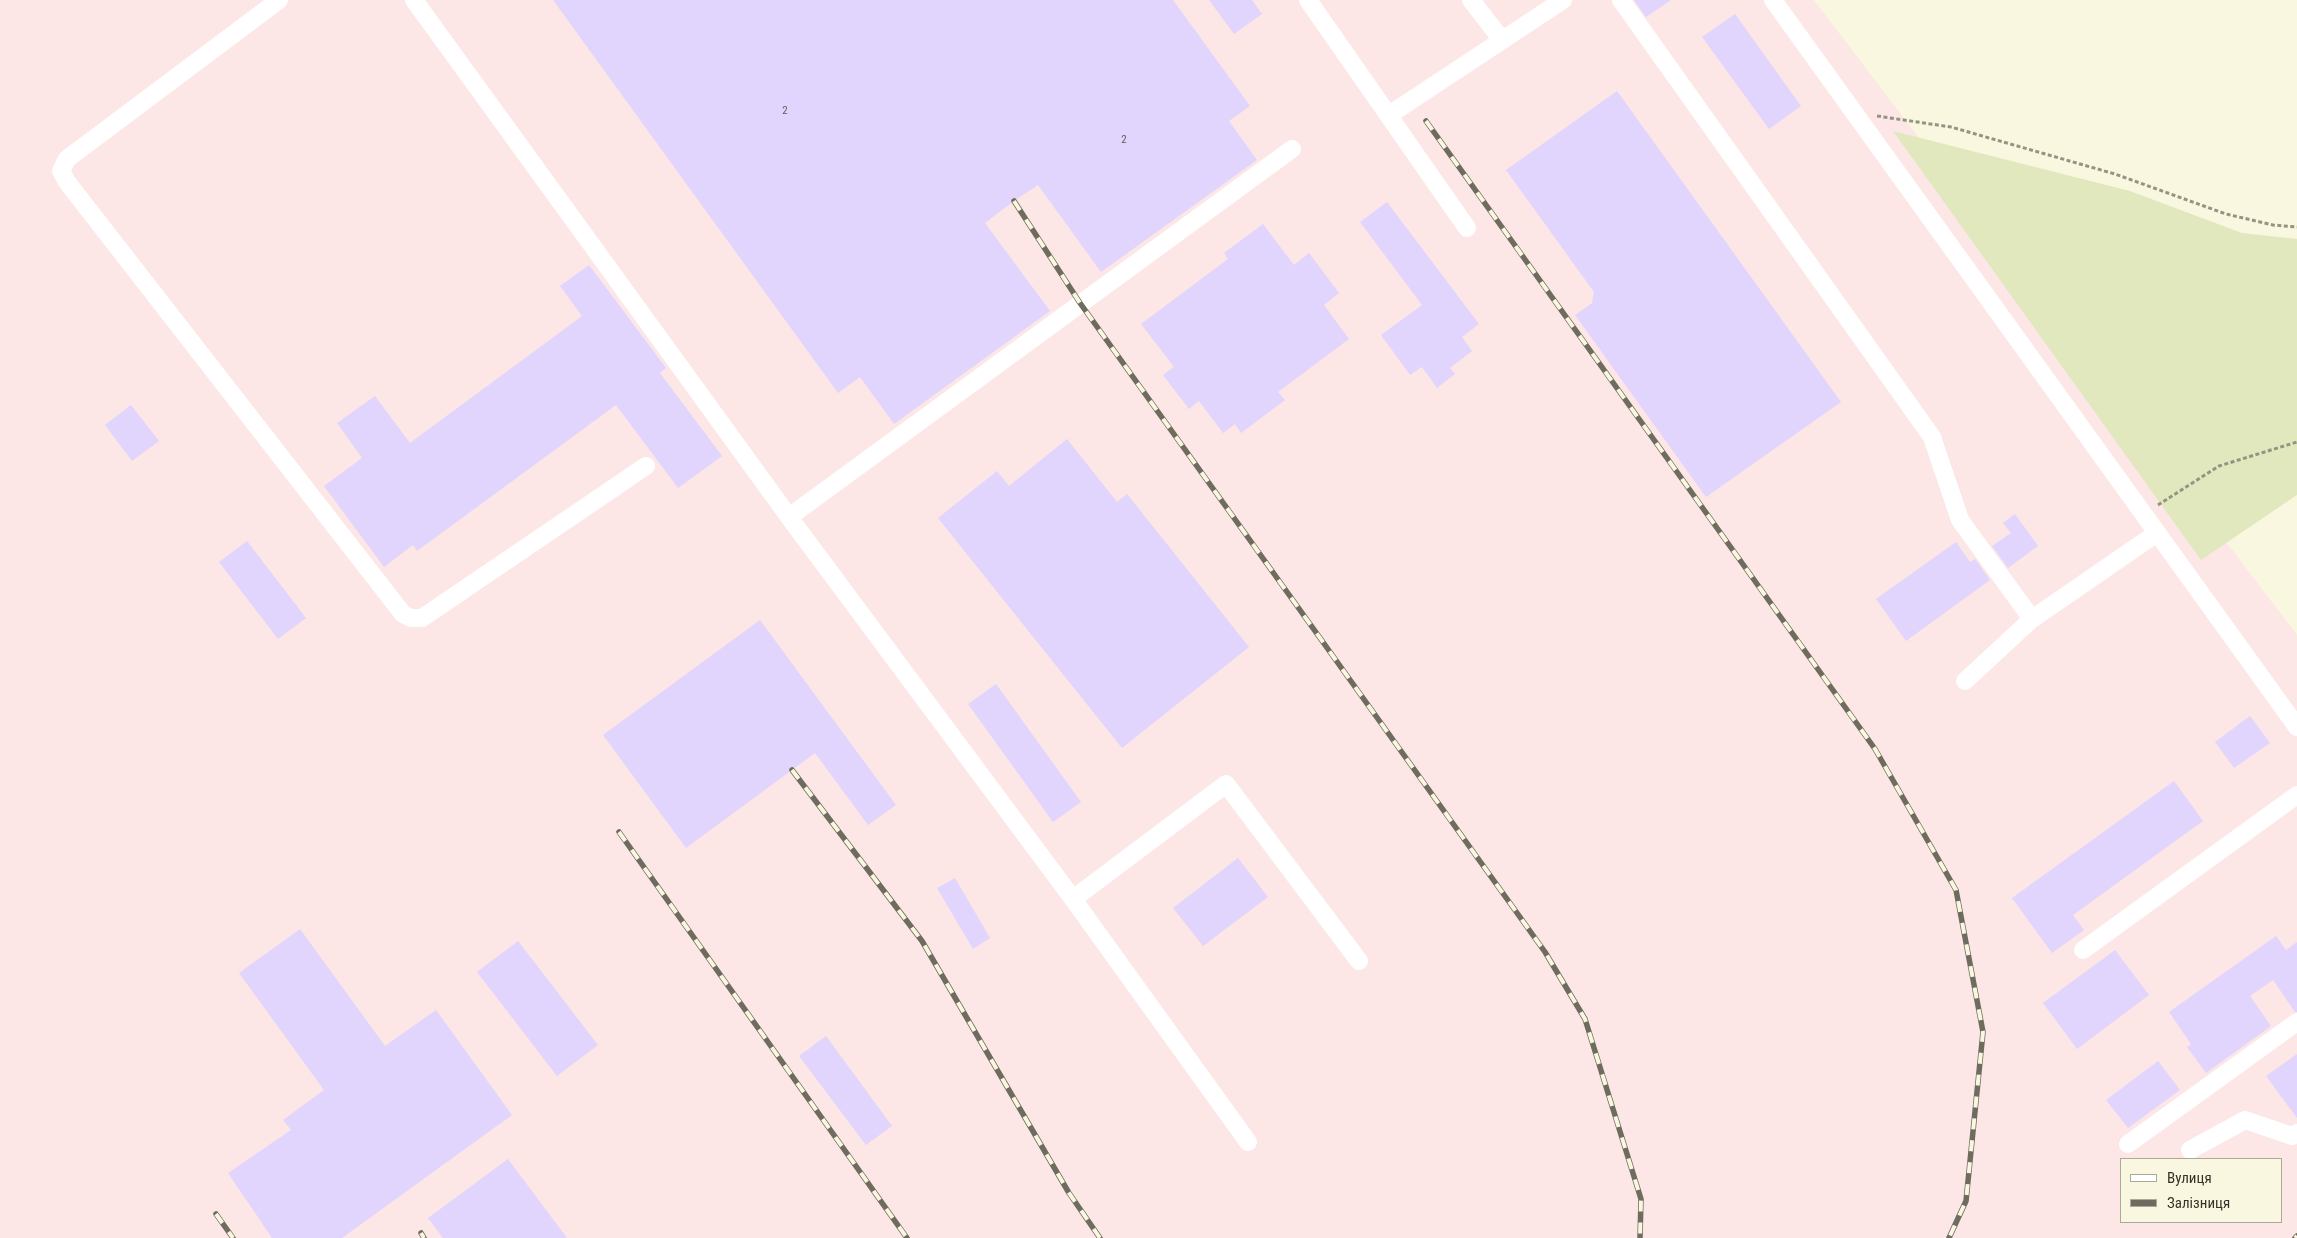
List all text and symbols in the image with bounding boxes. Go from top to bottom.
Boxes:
house number: 2 [782,104,788,118]
house number: 2 [1121,133,1127,147]
legend [2120,1158,2282,1223]
text: Вулиця [2167,1169,2212,1187]
text: Залізниця [2167,1194,2230,1212]

